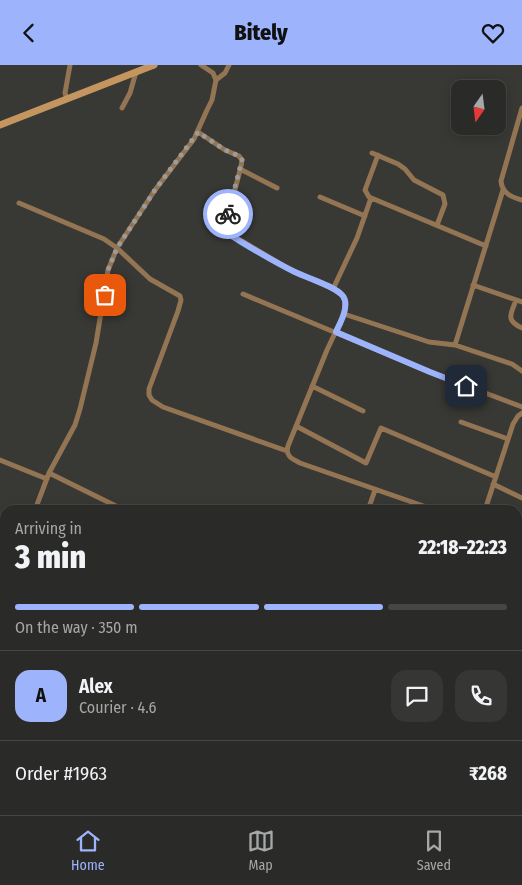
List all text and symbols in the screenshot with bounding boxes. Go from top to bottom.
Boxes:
icon: back [15,19,43,47]
text: Bitely [234,19,288,46]
icon: heart [479,19,507,47]
north arrow [451,80,506,135]
map controls [451,80,506,135]
courier [203,189,253,239]
icon: bike [214,200,242,228]
pin [84,274,126,316]
icon: bag [91,281,119,309]
pin [445,365,487,407]
icon: home [452,372,480,400]
text: Arriving in [15,519,82,538]
text: 22:18–22:23 [418,536,507,559]
text: 3 min [15,538,86,576]
text: On the way · 350 m [15,618,137,637]
button: chat [391,670,443,722]
button: phone [455,670,507,722]
text: Alex [79,675,113,698]
text: A [36,684,46,707]
text: Courier · 4.6 [79,698,157,717]
text: Order #1963 [15,762,107,785]
text: ₹268 [469,762,507,785]
tab: Home [71,827,105,874]
tab: Map [247,827,275,874]
tab: Saved [417,827,451,874]

